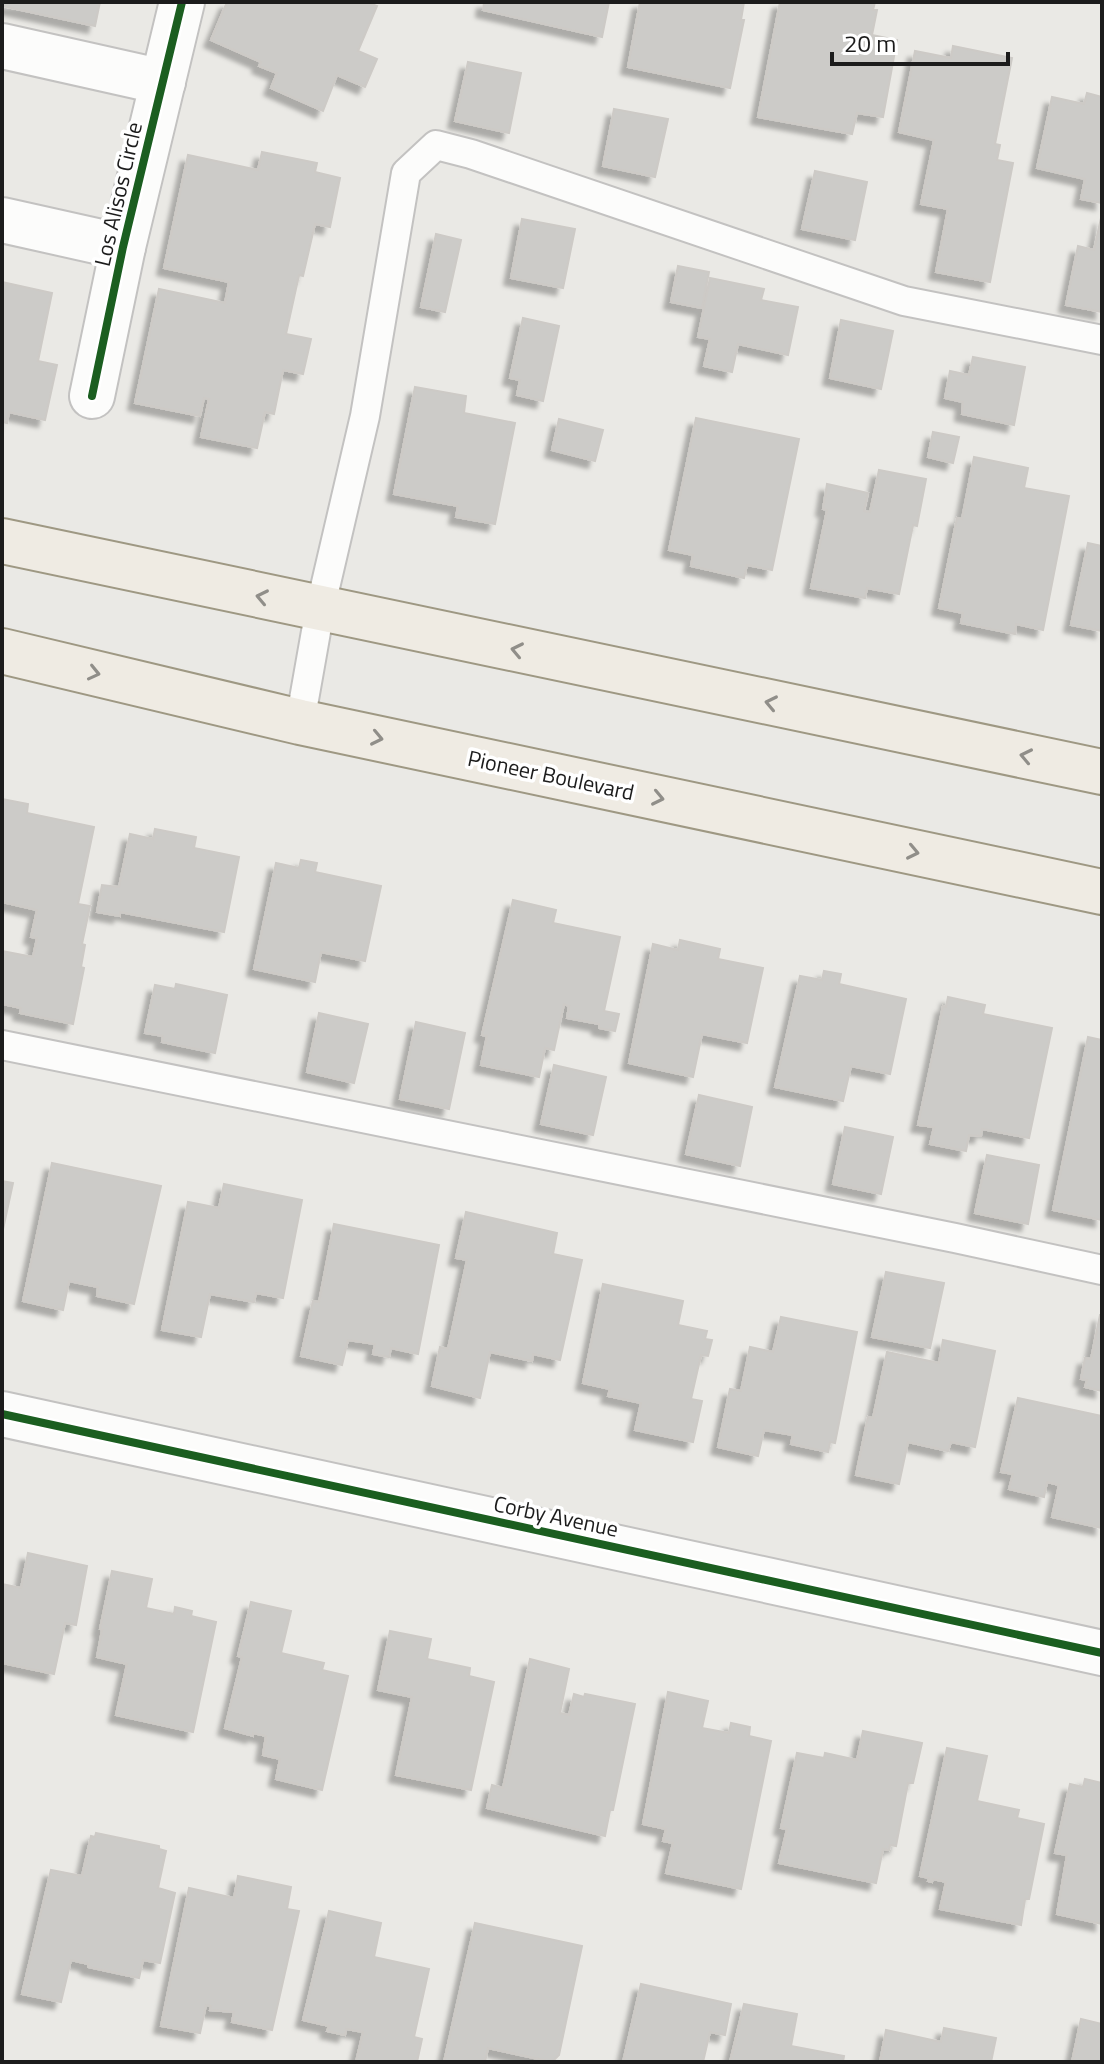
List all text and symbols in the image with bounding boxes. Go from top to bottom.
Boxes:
scale bar [832,16,1008,66]
text: 20 m [844,25,896,61]
street label: Los Alisos Circle [85,119,151,269]
one-way arrow [256,589,269,606]
one-way arrow [510,642,524,659]
one-way arrow [87,664,101,681]
one-way arrow [765,695,778,712]
one-way arrow [369,729,383,746]
street label: Pioneer Boulevard [465,741,637,809]
one-way arrow [1019,748,1033,765]
one-way arrow [651,789,665,806]
one-way arrow [905,843,919,860]
street label: Corby Avenue [491,1486,621,1546]

